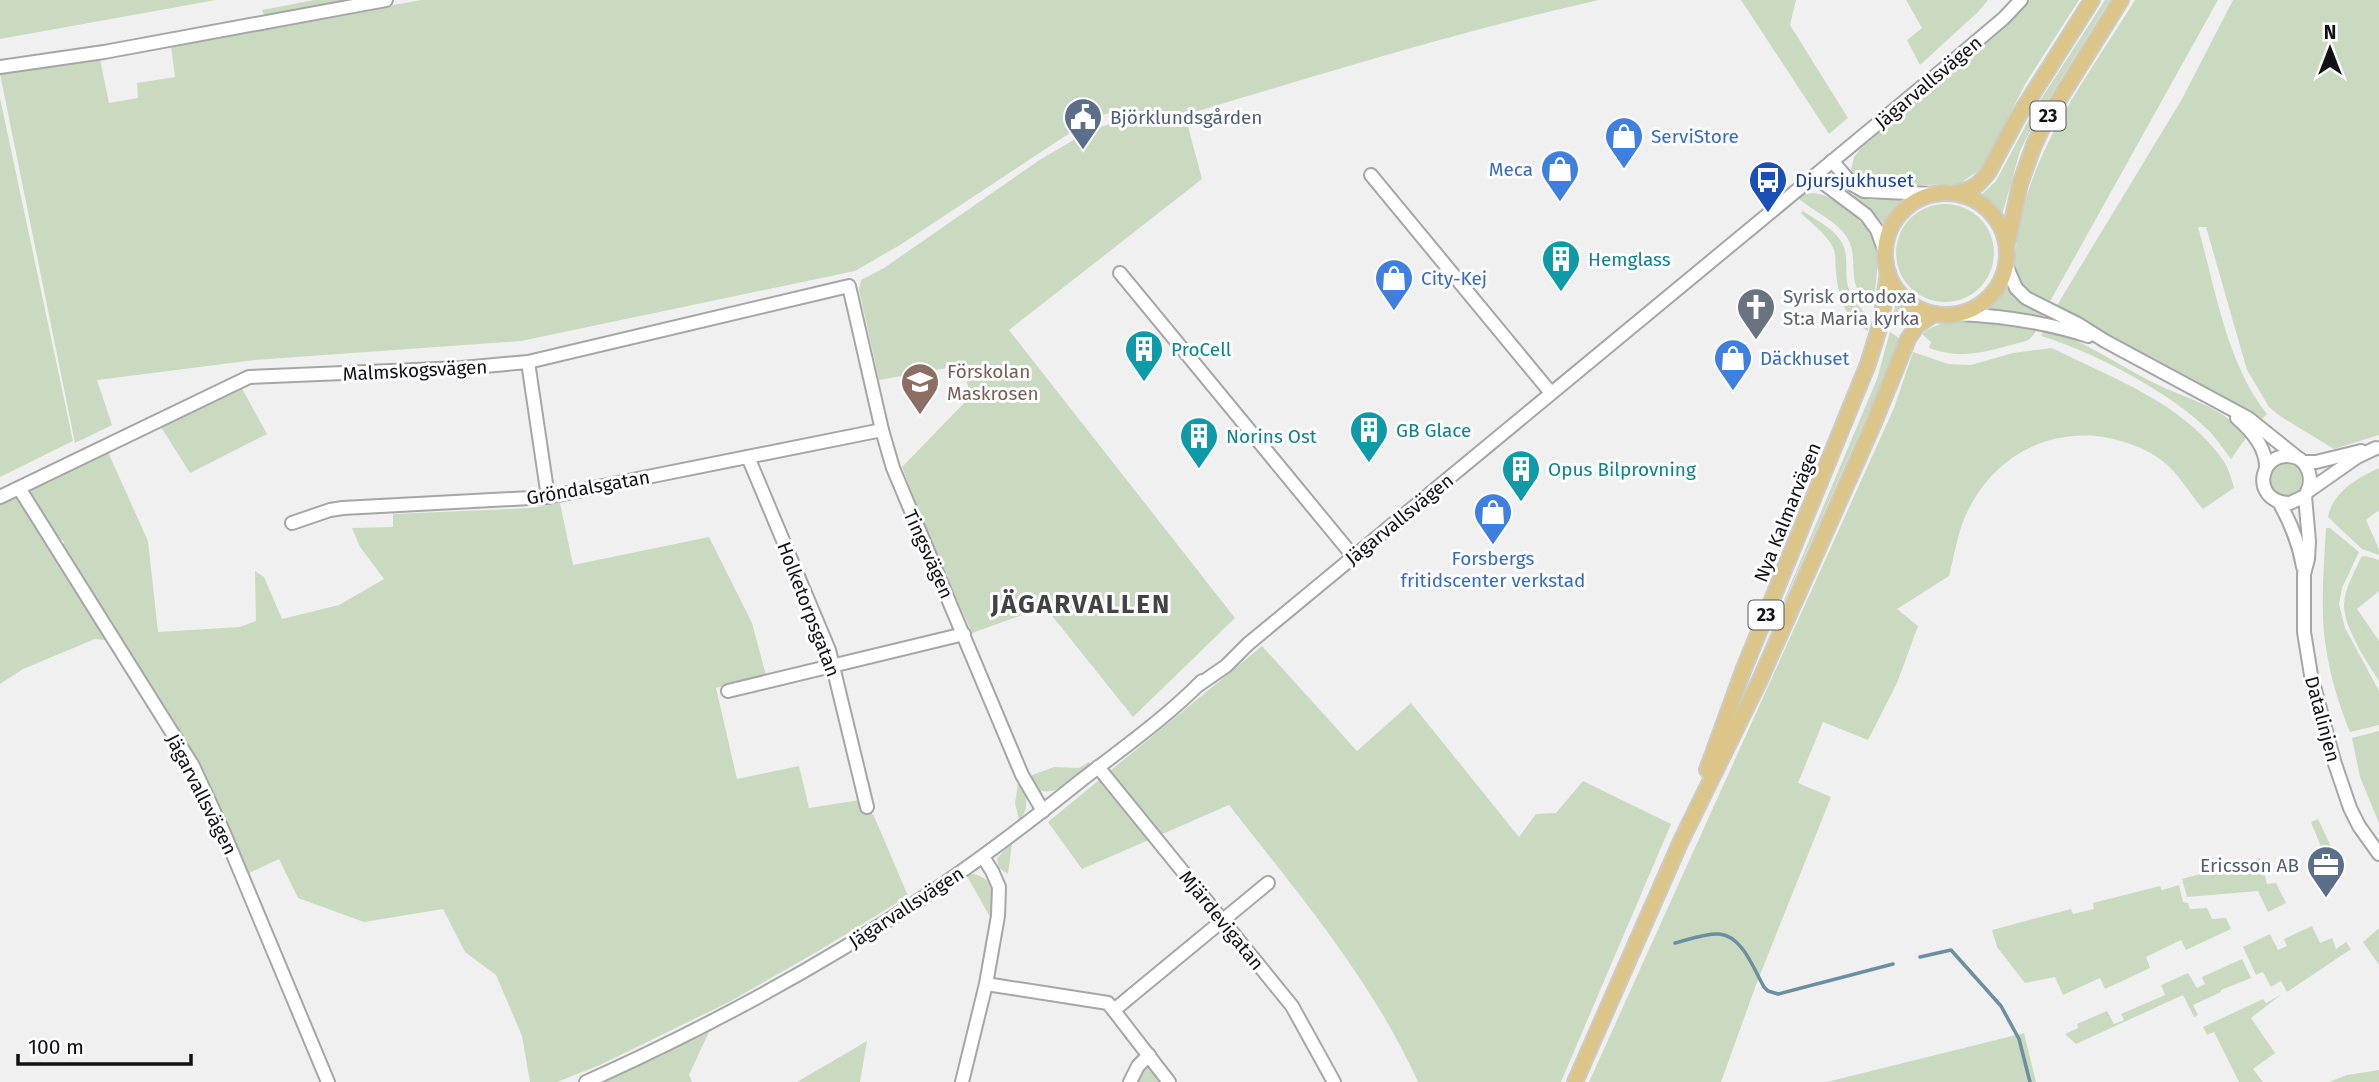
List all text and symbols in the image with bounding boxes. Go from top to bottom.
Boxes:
north arrow [2295,14,2365,84]
text: N [2324,21,2336,44]
street label: Jägarvallsvägen [1870,31,1986,134]
public building icon: Björklundsgården [1062,96,1104,151]
road number: 23 [2030,102,2066,131]
place label: Björklundsgården [1110,106,1263,129]
shop icon: ServiStore [1603,115,1645,170]
place label: ServiStore [1651,125,1739,148]
shop icon: Meca [1539,148,1581,203]
place label: Meca [1489,158,1533,181]
bus stop icon: Djursjukhuset [1747,159,1789,214]
place label: Djursjukhuset [1795,169,1914,192]
building icon: Hemglass [1540,238,1582,293]
place label: Hemglass [1588,248,1671,271]
shop icon: City-Kej [1373,257,1415,312]
place label: City-Kej [1421,267,1487,290]
place label: Syrisk ortodoxa St:a Maria kyrka [1783,285,1920,330]
church icon: Syrisk ortodoxa St:a Maria kyrka [1735,286,1777,341]
building icon: ProCell [1123,328,1165,383]
shop icon: Däckhuset [1712,337,1754,392]
place label: ProCell [1171,338,1232,361]
place label: Däckhuset [1760,347,1850,370]
street label: Malmskogsvägen [342,355,488,386]
place label: Förskolan Maskrosen [947,360,1039,405]
school or university icon: Förskolan Maskrosen [899,361,941,416]
building icon: GB Glace [1348,409,1390,464]
building icon: Norins Ost [1178,415,1220,470]
place label: GB Glace [1396,419,1471,442]
place label: Norins Ost [1226,425,1317,448]
street label: Nya Kalmarvägen [1749,439,1826,585]
building icon: Opus Bilprovning [1500,448,1542,503]
place label: Opus Bilprovning [1548,458,1696,481]
street label: Gröndalsgatan [525,465,652,510]
street label: Jägarvallsvägen [1341,469,1458,570]
shop icon: Forsbergs fritidscenter verkstad [1472,491,1514,546]
street label: Tingsvägen [899,506,958,602]
street label: Holketorpsgatan [772,538,845,680]
place label: Forsbergs fritidscenter verkstad [1401,547,1585,592]
district label: JÄGARVALLEN [990,589,1171,620]
road number: 23 [1748,600,1784,630]
street label: Datalinjen [2300,674,2345,765]
street label: Jägarvallsvägen [161,730,242,858]
office icon: Ericsson AB [2305,844,2347,899]
place label: Ericsson AB [2200,854,2299,877]
street label: Jägarvallsvägen [845,862,968,953]
street label: Mjärdevigatan [1174,866,1269,975]
scale bar [18,1023,191,1066]
text: 100 m [28,1034,84,1060]

